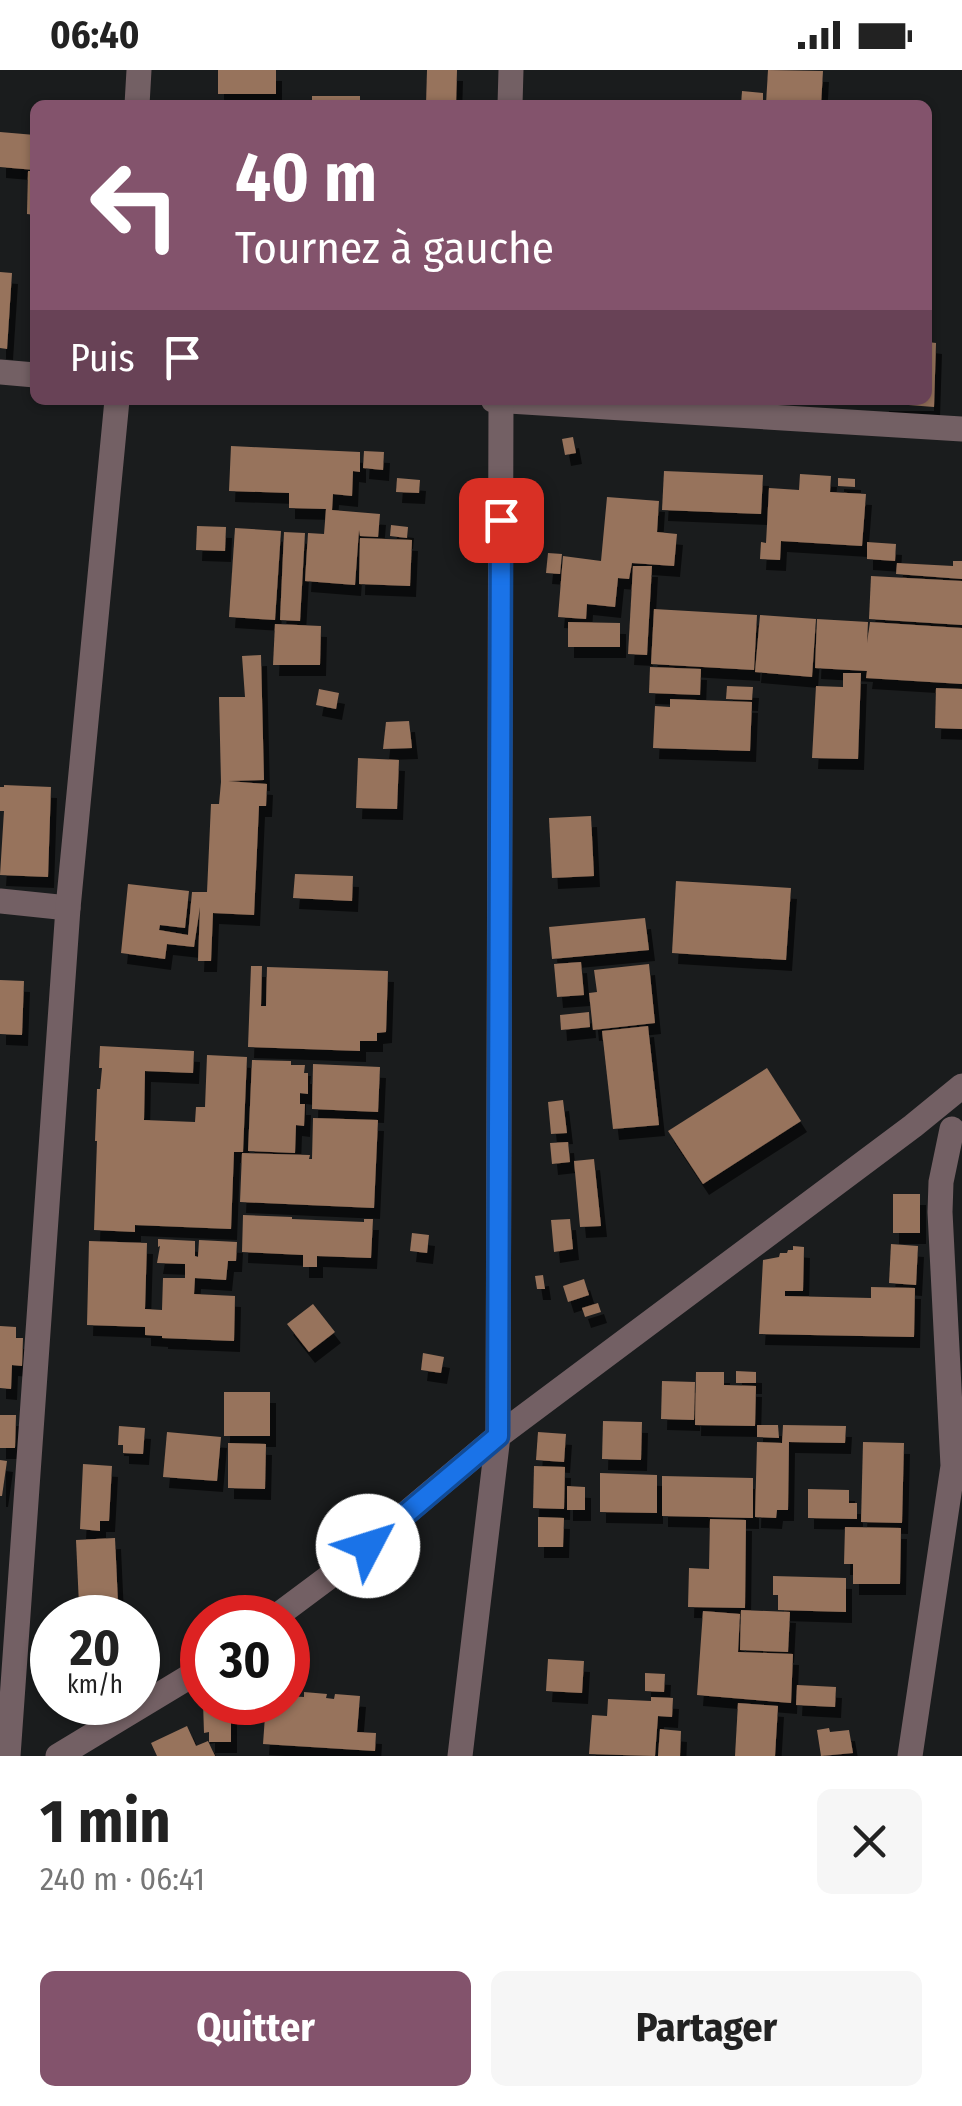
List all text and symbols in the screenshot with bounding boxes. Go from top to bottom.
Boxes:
text: 06:40 [50,12,139,58]
text: 40 m [235,136,377,220]
icon: left [70,140,200,270]
text: Tournez à gauche [235,221,554,275]
icon: arrive [155,330,210,385]
text: Puis [70,335,135,381]
pin [459,478,544,563]
icon: arrive [474,493,529,548]
position arrow [316,1494,420,1598]
speed limit sign: 30 [180,1595,310,1725]
text: 20 [70,1618,120,1678]
text: km/h [67,1670,123,1700]
text: 1 min [40,1786,171,1858]
button: close [817,1789,922,1894]
text: 240 m · 06:41 [40,1860,205,1898]
button: Quitter [40,1971,471,2086]
button: Partager [491,1971,922,2086]

